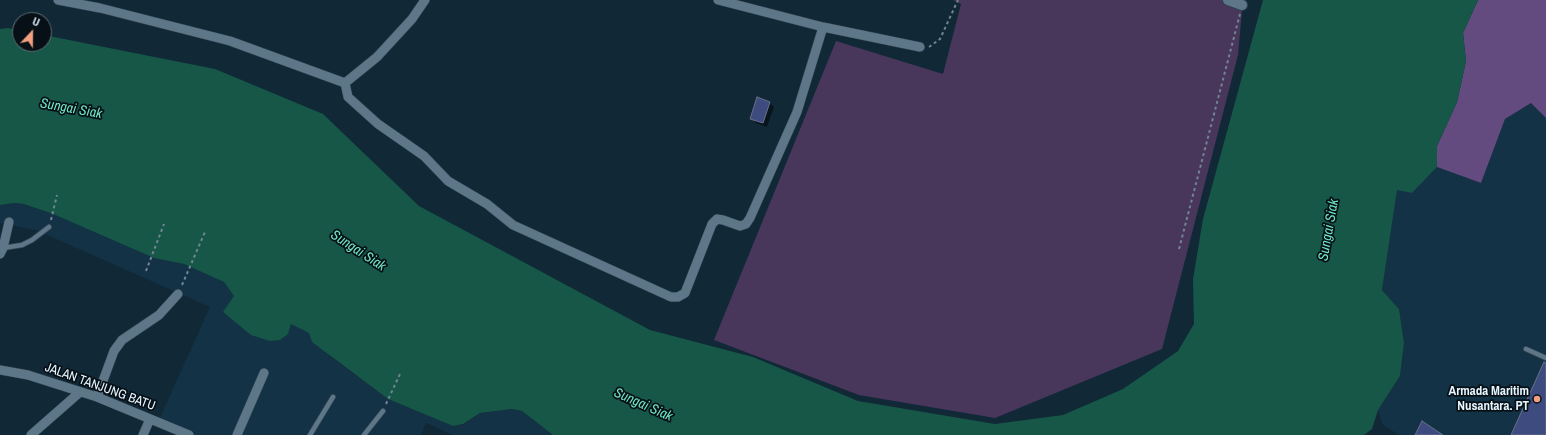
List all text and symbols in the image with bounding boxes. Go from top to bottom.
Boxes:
north arrow [12,12,52,52]
text: U [30,14,42,30]
water label: Sungai Siak [39,95,103,123]
water label: Sungai Siak [1315,198,1343,262]
water label: Sungai Siak [327,227,389,275]
street label: JALAN TANJUNG BATU [43,360,157,414]
place label: Armada Maritim Nusantara. PT [1448,384,1529,415]
water label: Sungai Siak [611,385,675,425]
marker: Armada Maritim Nusantara. PT [1532,394,1542,404]

